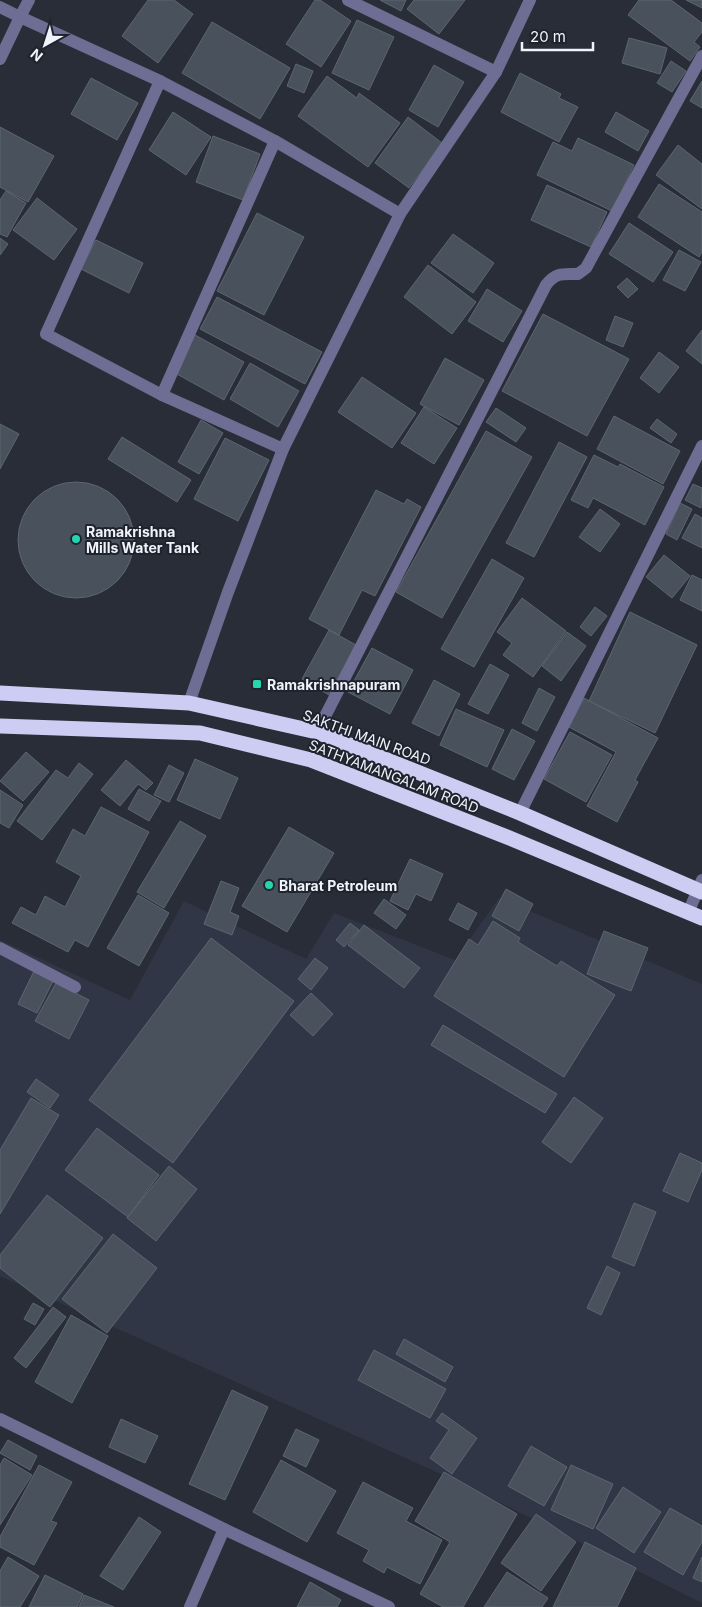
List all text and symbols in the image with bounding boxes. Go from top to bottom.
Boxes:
north arrow [20,20,70,70]
scale bar [522,20,593,52]
text: 20 m [530,27,566,46]
text: N [27,46,46,65]
place label: Ramakrishna Mills Water Tank [86,523,200,556]
marker: Ramakrishna Mills Water Tank [70,533,82,545]
place label: Ramakrishnapuram [267,676,400,693]
marker: Ramakrishnapuram [251,678,263,690]
street label: SAKTHI MAIN ROAD [301,706,433,768]
street label: SATHYAMANGALAM ROAD [307,736,481,816]
place label: Bharat Petroleum [279,877,397,894]
marker: Bharat Petroleum [263,879,275,891]

